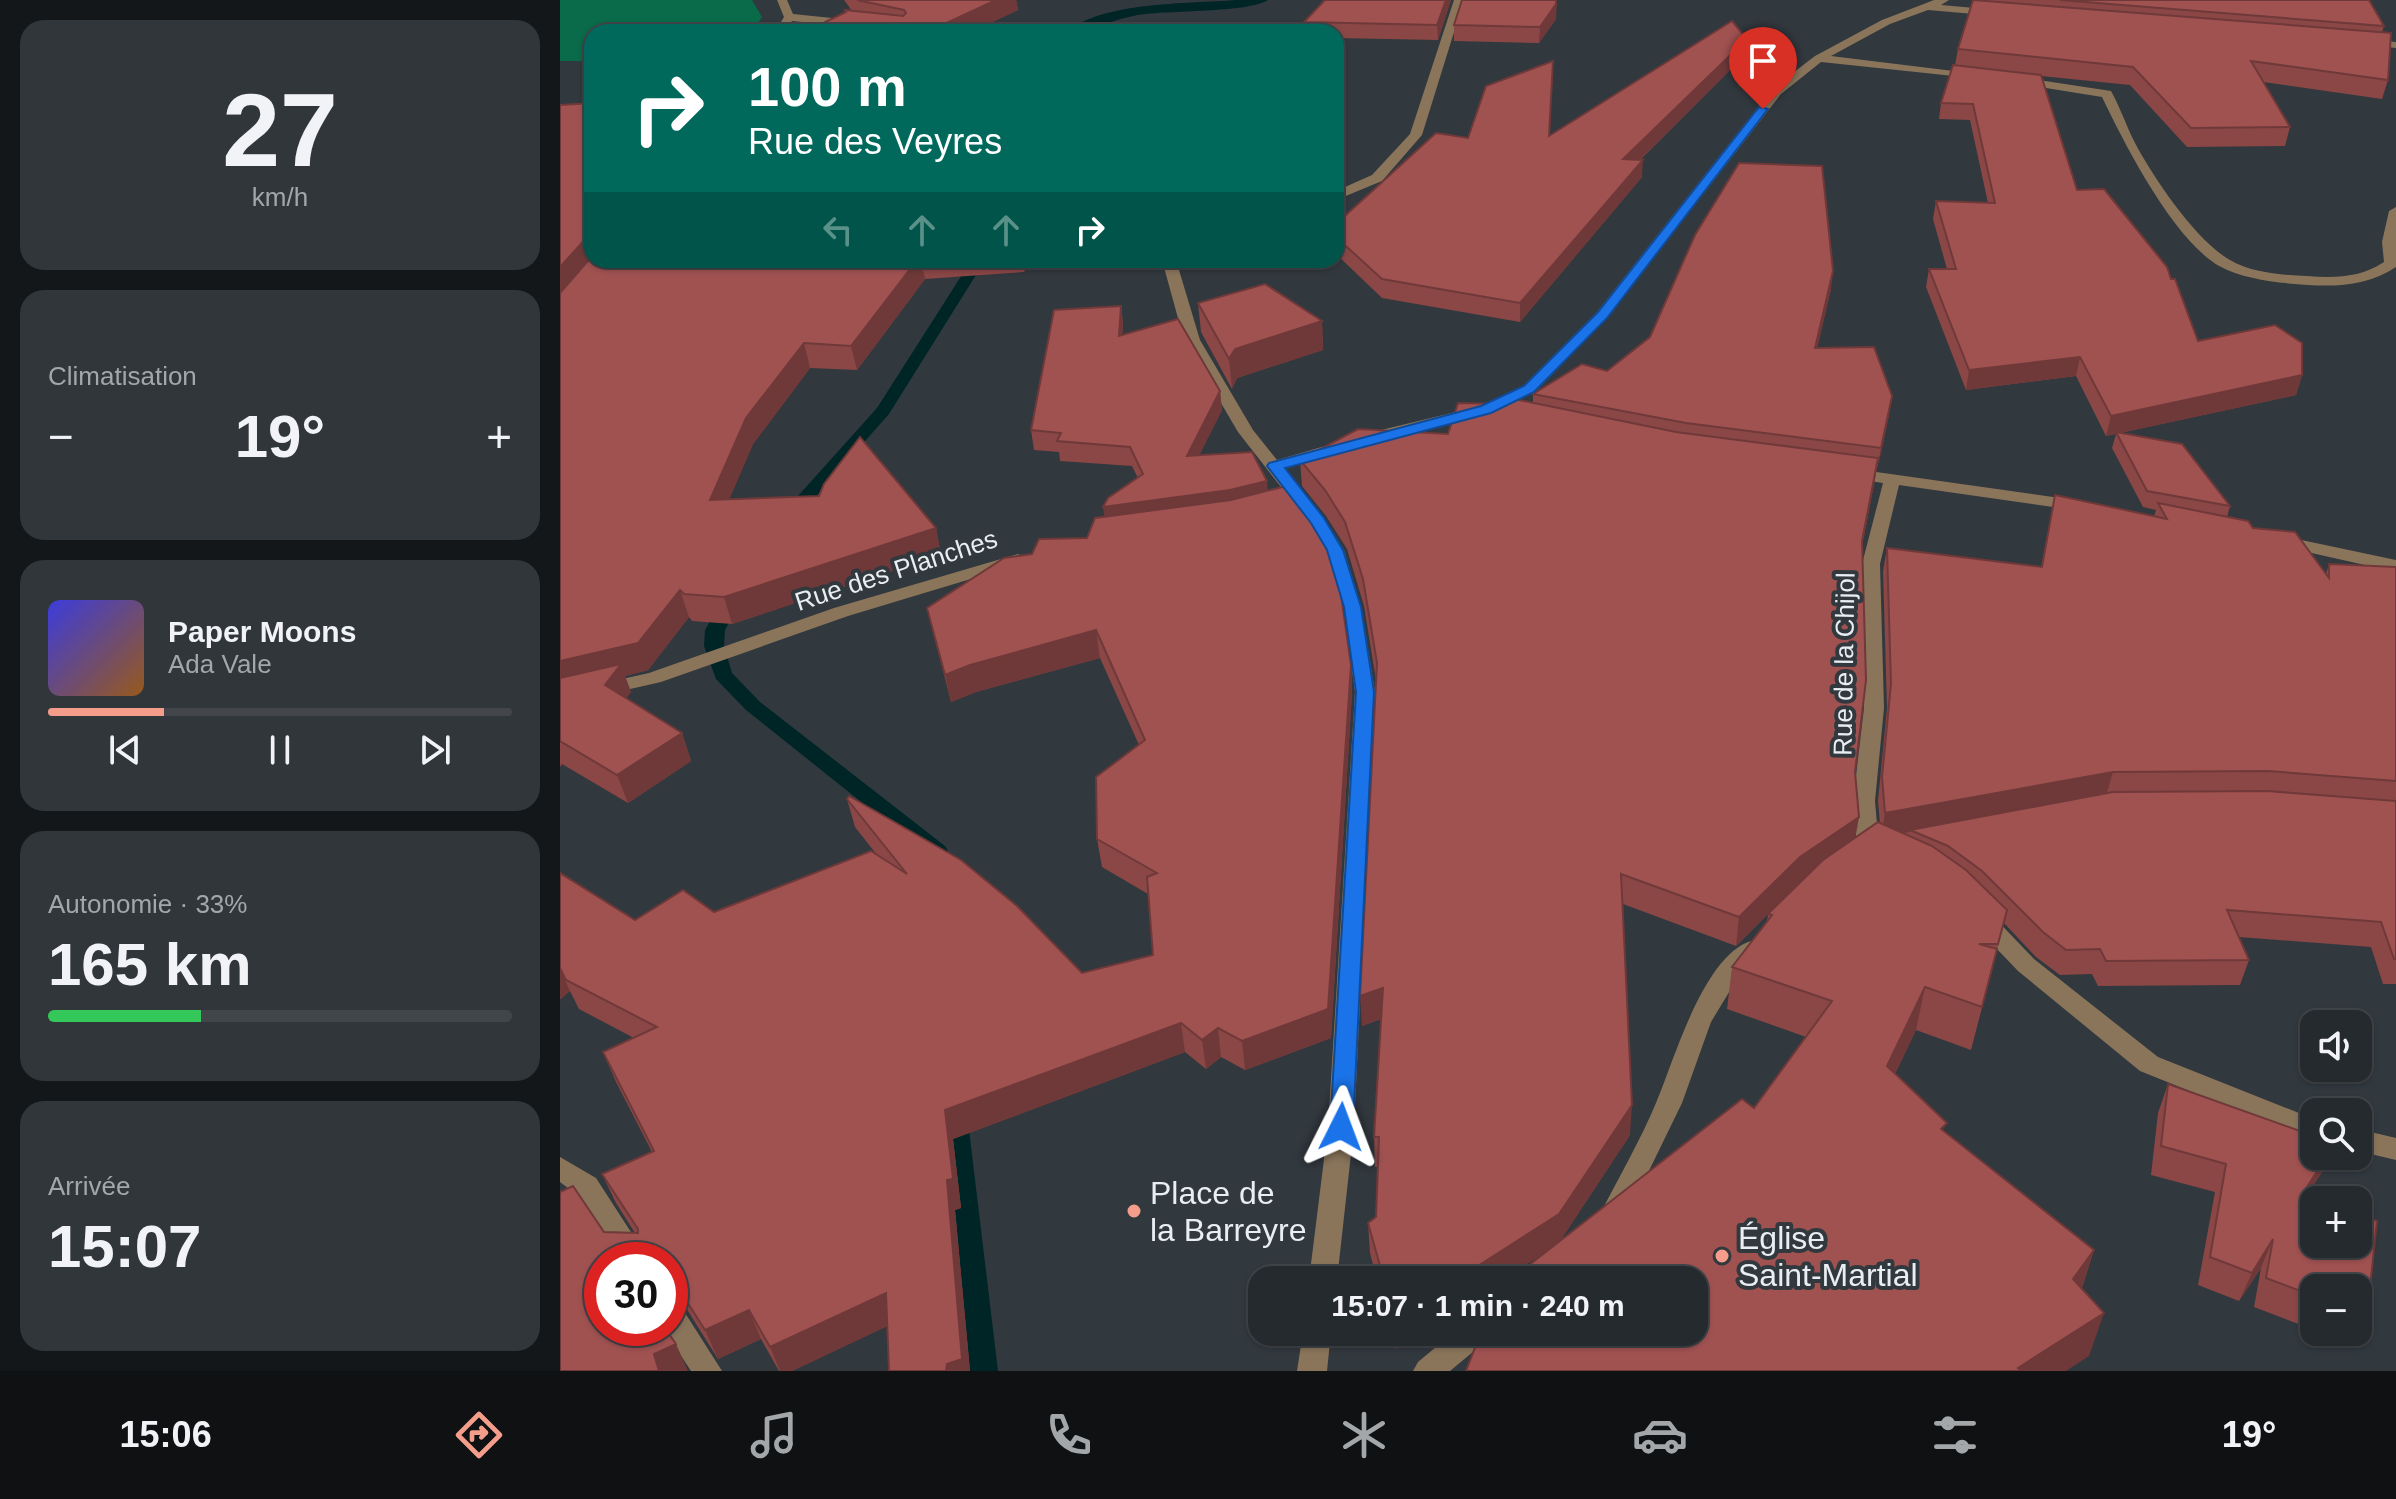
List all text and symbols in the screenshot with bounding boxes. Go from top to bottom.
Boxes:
pin [1729,27,1797,109]
icon: arrive [1741,39,1785,83]
text: 100 m [748,55,907,118]
icon: right [616,56,720,160]
text: 27 [222,72,338,188]
text: Rue des Veyres [748,121,1002,162]
text: km/h [252,182,308,212]
icon: left [816,208,860,252]
icon: ahead [900,208,944,252]
icon: ahead [984,208,1028,252]
icon: right [1068,208,1112,252]
text: Climatisation [48,361,197,391]
text: 19° [235,403,325,470]
text: − [48,412,74,461]
text: + [486,412,512,461]
street label: Rue des Planches [791,523,1001,617]
street label: Rue de la Chijol [1827,572,1861,756]
text: Paper Moons [168,615,356,648]
text: Ada Vale [168,649,272,679]
icon: previous [103,728,147,772]
icon: pause [258,728,302,772]
icon: next [413,728,457,772]
text: Autonomie · 33% [48,889,247,919]
text: 165 km [48,931,252,998]
map controls [2300,1010,2372,1346]
button: sound [2300,1010,2372,1082]
position arrow [1299,1085,1383,1169]
button: search [2300,1098,2372,1170]
text: Arrivée [48,1171,130,1201]
place label: Place de la Barreyre [1150,1175,1307,1248]
button: + [2300,1186,2372,1258]
marker: Place de la Barreyre [1125,1202,1143,1220]
text: 15:07 [48,1213,201,1280]
place label: Église Saint-Martial [1738,1220,1918,1293]
speed limit sign: 30 [584,1242,688,1346]
marker: Église Saint-Martial [1713,1247,1731,1265]
button: − [2300,1274,2372,1346]
text: 15:07 · 1 min · 240 m [1331,1289,1625,1322]
icon: directions [451,1407,507,1463]
icon: music [746,1407,802,1463]
icon: phone [1041,1407,1097,1463]
icon: climate [1336,1407,1392,1463]
icon: car [1632,1407,1688,1463]
icon: filters [1927,1407,1983,1463]
text: 15:06 [120,1414,212,1455]
text: 19° [2222,1414,2276,1455]

